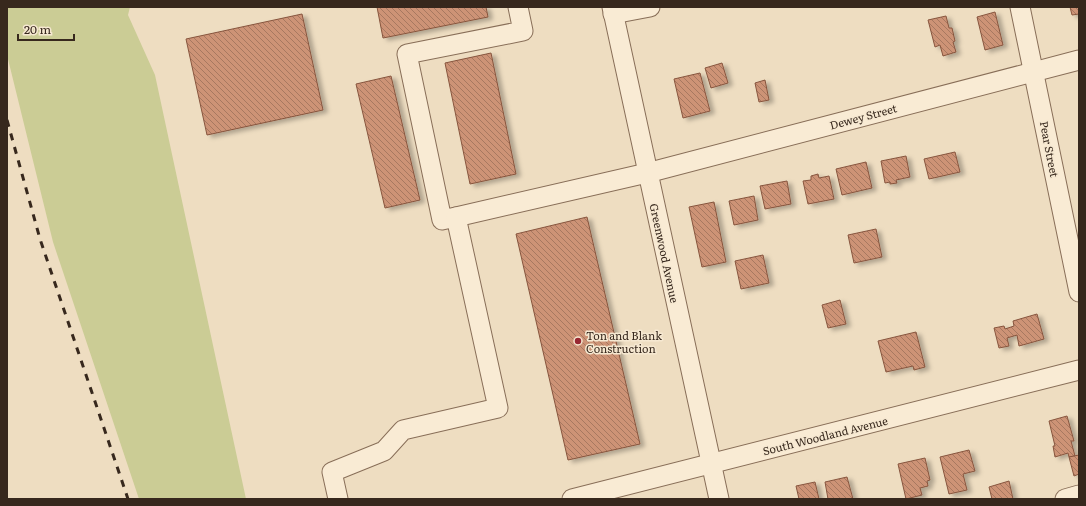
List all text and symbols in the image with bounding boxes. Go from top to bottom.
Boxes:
scale bar [18,16,74,42]
text: 20 m [24,20,51,38]
street label: Dewey Street [828,99,899,133]
street label: Pear Street [1037,119,1063,179]
street label: Greenwood Avenue [647,202,683,304]
place label: Ton and Blank Construction [586,327,662,356]
marker: Ton and Blank Construction [573,336,583,346]
street label: South Woodland Avenue [761,412,890,458]

